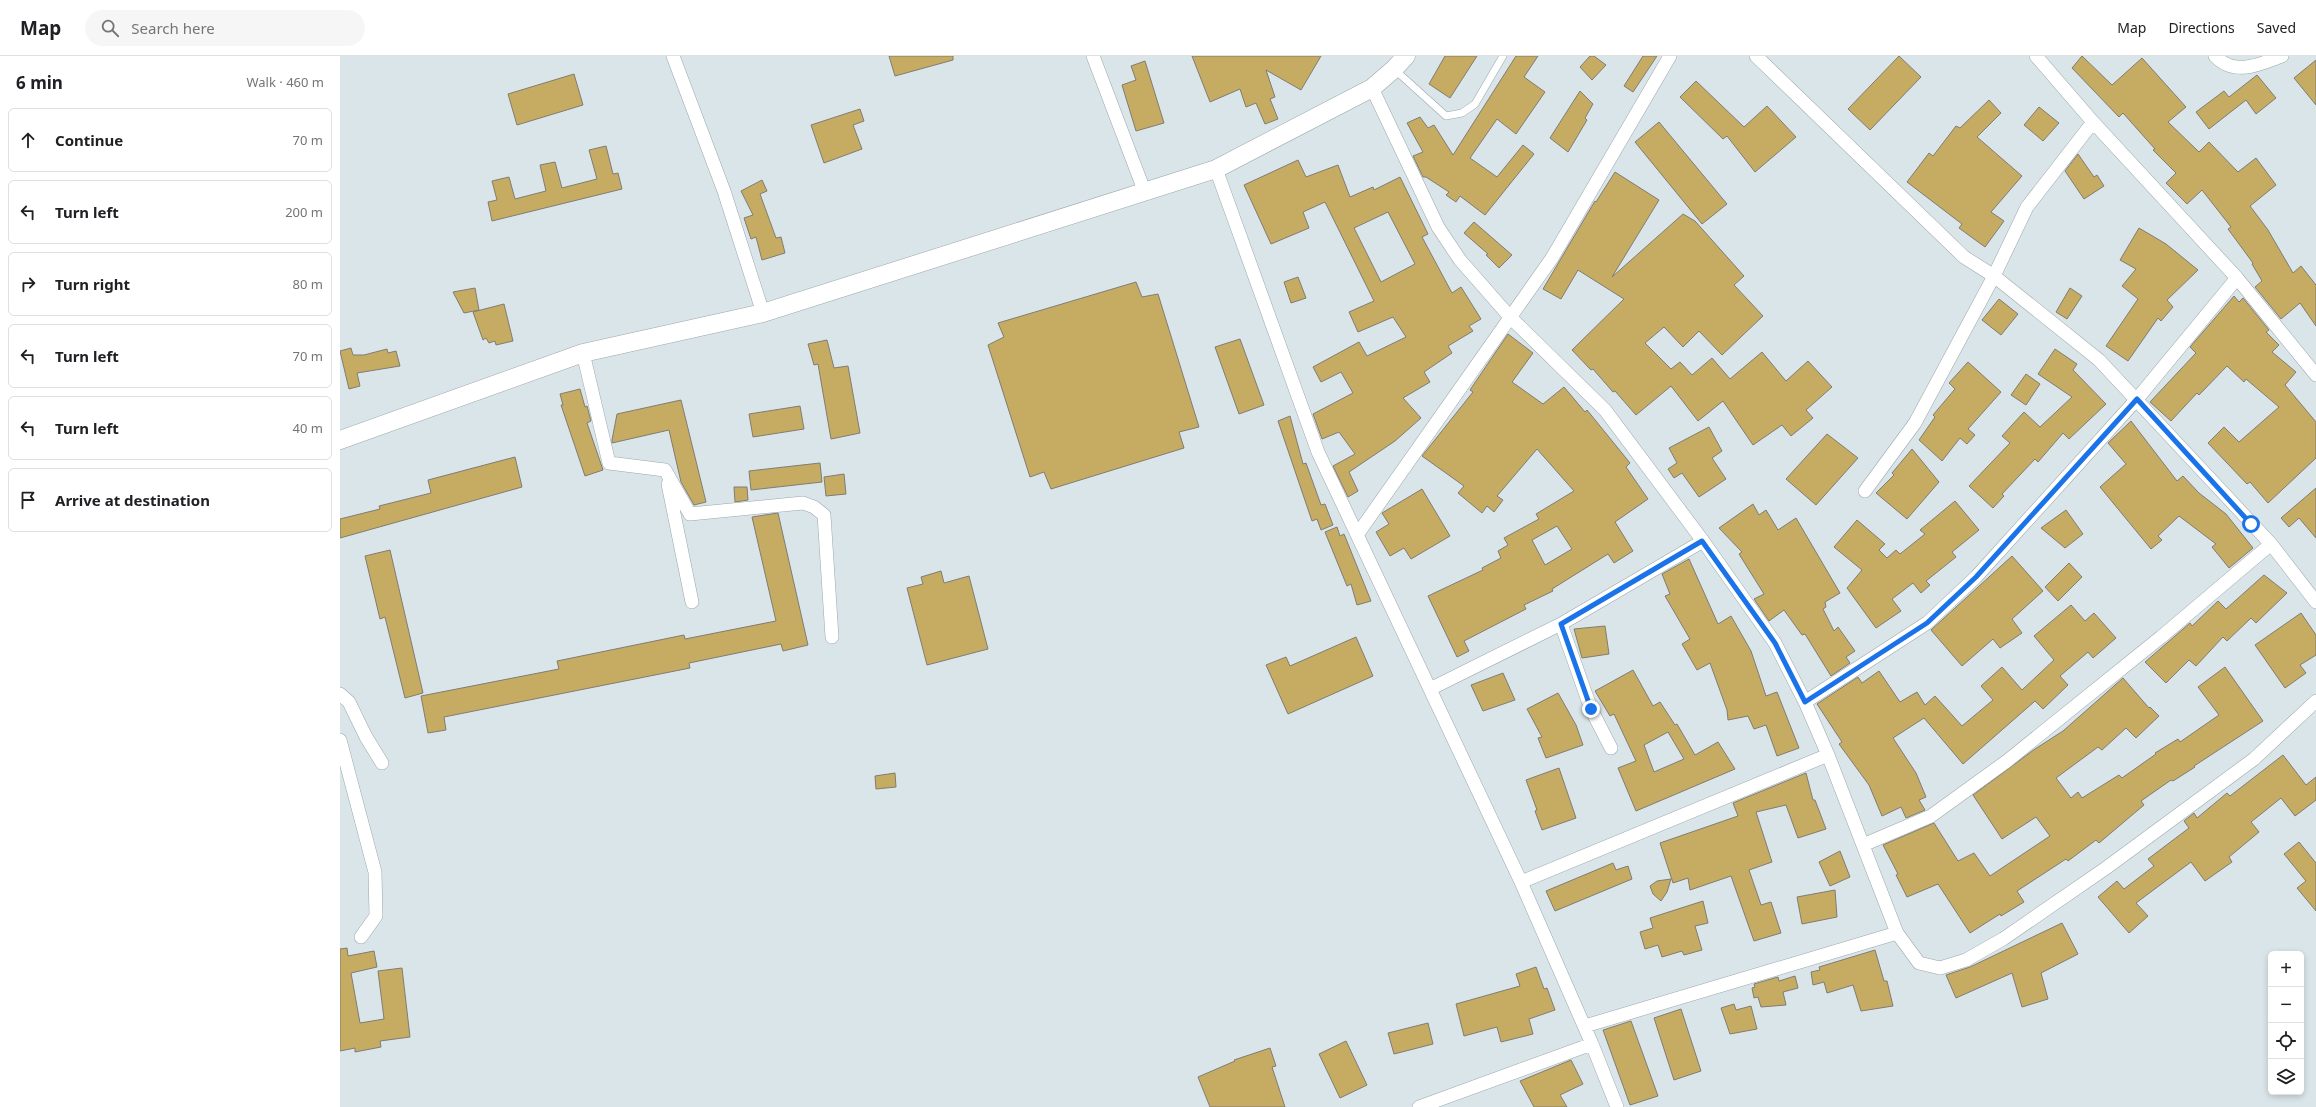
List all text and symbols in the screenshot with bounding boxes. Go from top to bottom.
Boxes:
search box [85,10,365,46]
text: Map [20,15,61,41]
icon: search [99,17,121,39]
text: Search here [131,18,215,38]
text: Map [2117,18,2146,37]
text: Directions [2168,18,2235,37]
text: Saved [2257,18,2296,37]
text: 6 min [16,71,63,94]
text: Walk · 460 m [246,73,324,91]
icon: ahead [17,129,39,151]
text: Continue [55,130,123,150]
text: 70 m [293,131,323,149]
icon: left [17,201,39,223]
text: Turn left [55,202,119,222]
text: 200 m [285,203,323,221]
icon: right [17,273,39,295]
text: Turn right [55,274,130,294]
text: 80 m [293,275,323,293]
icon: left [17,345,39,367]
text: Turn left [55,346,119,366]
text: 70 m [293,347,323,365]
icon: left [17,417,39,439]
text: Turn left [55,418,119,438]
text: 40 m [293,419,323,437]
icon: arrive [17,489,39,511]
text: Arrive at destination [55,490,210,510]
route start [2242,515,2260,533]
route end [1582,700,1600,718]
map controls [2268,951,2304,1095]
button: + [2268,951,2304,987]
button: − [2268,987,2304,1023]
button: locate [2268,1023,2304,1059]
button: layers [2268,1059,2304,1095]

